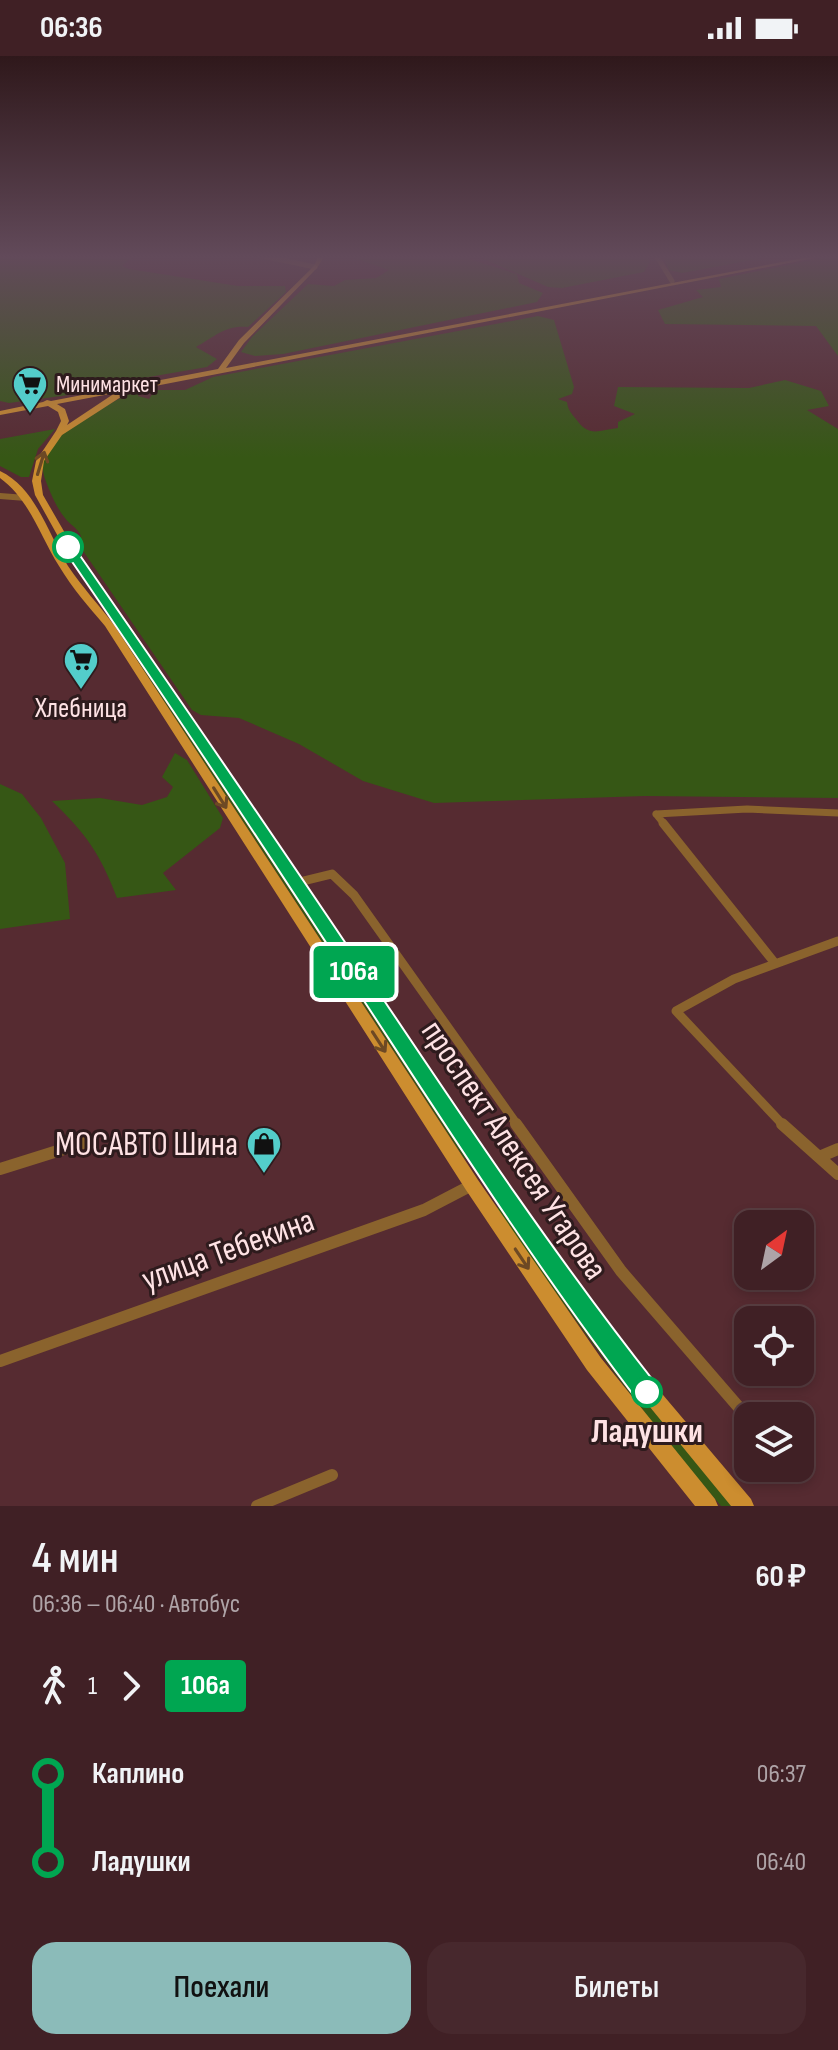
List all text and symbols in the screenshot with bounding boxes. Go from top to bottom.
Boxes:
text: 06:36 [40,10,103,46]
supermarket icon: Минимаркет [11,365,49,415]
place label: Минимаркет [56,370,158,399]
one-way arrow [35,451,49,476]
unlabelled marker [53,532,83,562]
supermarket icon: Хлебница [62,641,100,691]
place label: Хлебница [34,692,127,725]
one-way arrow [213,786,229,809]
line badge: 106а [298,946,410,998]
text: 106а [330,955,378,988]
street label: проспект Алексея Угарова [412,1013,616,1287]
one-way arrow [370,1030,387,1052]
place label: МОСАВТО Шина [55,1124,238,1165]
shop icon: МОСАВТО Шина [245,1125,283,1175]
street label: улица Тебекина [136,1200,320,1300]
north arrow [734,1210,814,1290]
map controls [734,1210,814,1482]
one-way arrow [514,1247,530,1269]
button: locate [734,1306,814,1386]
marker: Ладушки [632,1377,662,1407]
button: layers [734,1402,814,1482]
place label: Ладушки [591,1411,703,1452]
text: 4 мин [32,1532,119,1585]
text: 60 ₽ [755,1559,806,1595]
text: 06:36 – 06:40 · Автобус [32,1589,240,1620]
icon: walk [32,1664,76,1708]
icon: forward [109,1664,153,1708]
text: 106а [181,1669,230,1702]
text: 1 [88,1671,97,1702]
text: Каплино [92,1756,184,1792]
text: 06:37 [757,1759,806,1790]
text: Ладушки [92,1844,191,1880]
text: 06:40 [756,1847,806,1878]
button: Поехали [32,1942,411,2034]
button: Билеты [427,1942,806,2034]

